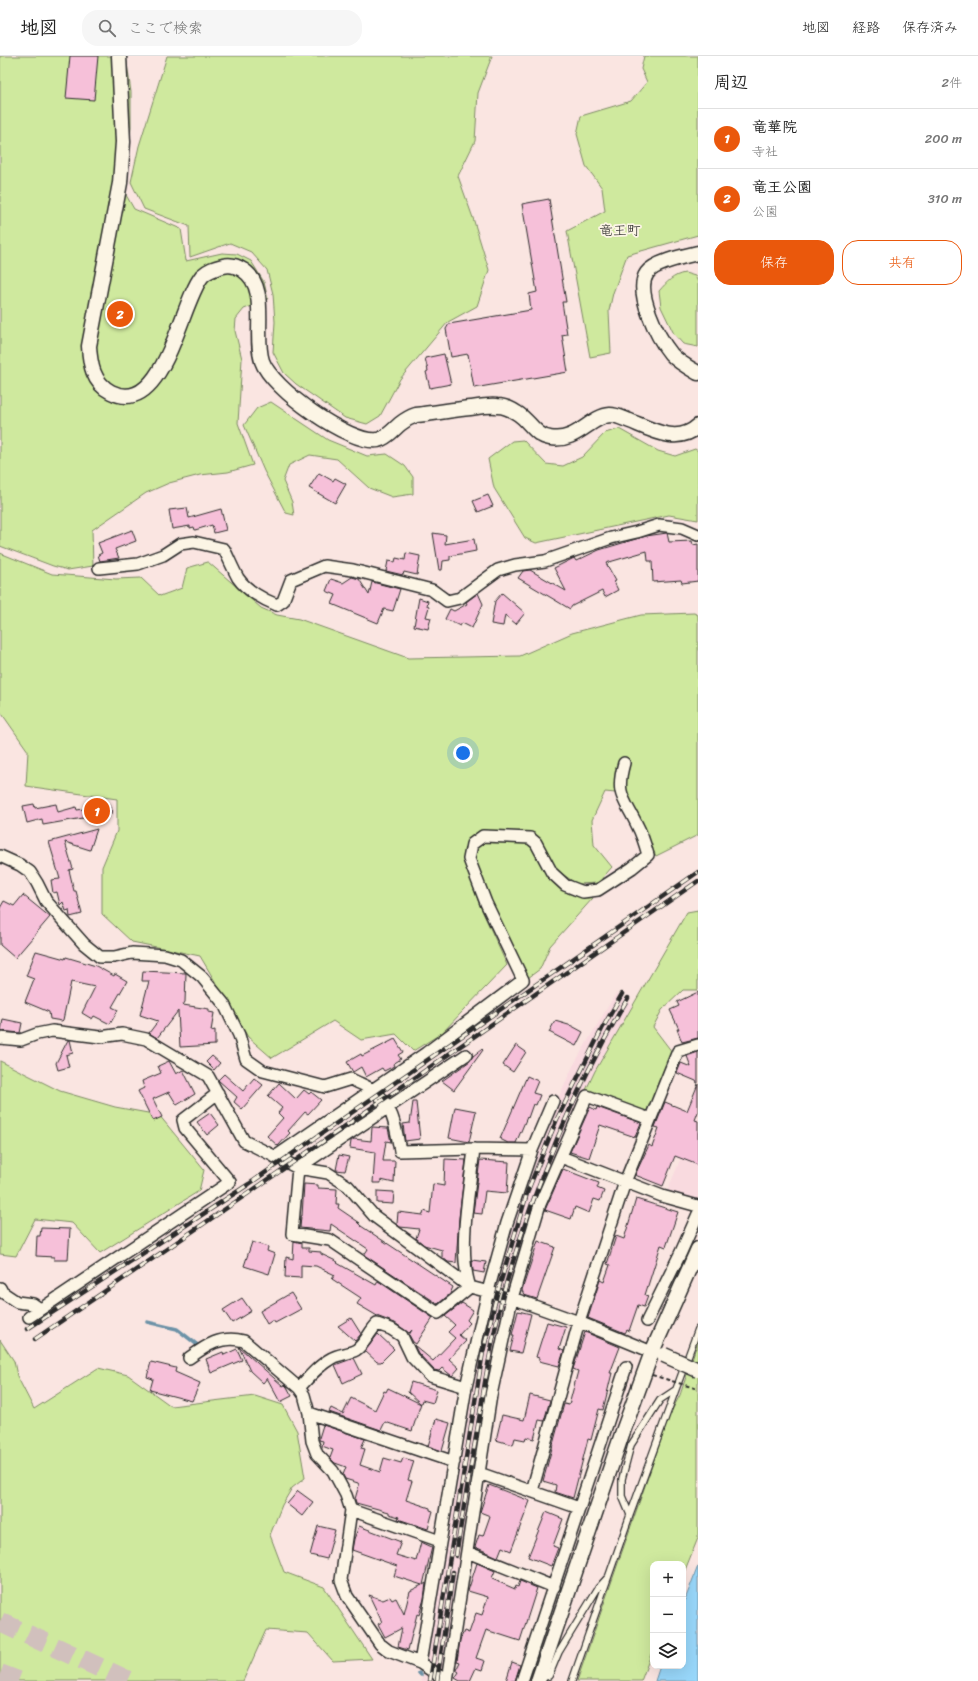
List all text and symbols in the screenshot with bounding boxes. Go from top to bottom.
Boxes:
search box [82,10,362,46]
text: 地図 [20,11,58,44]
text: ここで検索 [128,15,203,41]
text: 地図 [802,15,830,40]
text: 経路 [852,15,880,40]
text: 保存済み [902,15,958,40]
icon: search [96,17,118,39]
text: 周辺 [714,67,748,97]
text: 2件 [941,71,962,94]
text: 竜華院 [752,114,797,140]
text: 1 [724,127,730,150]
text: 200 m [925,127,962,150]
text: 寺社 [752,140,778,163]
text: 竜王公園 [752,174,812,200]
text: 2 [723,187,731,210]
text: 310 m [928,187,962,210]
text: 公園 [752,200,778,223]
district label: 竜王町 [599,218,641,243]
button: 保存 [714,240,834,285]
button: 共有 [842,240,962,285]
pin: 2 [107,299,133,329]
your location [453,743,473,763]
pin: 1 [84,796,110,826]
map controls [650,1561,686,1669]
button: + [650,1561,686,1597]
button: − [650,1597,686,1633]
button: layers [650,1633,686,1669]

